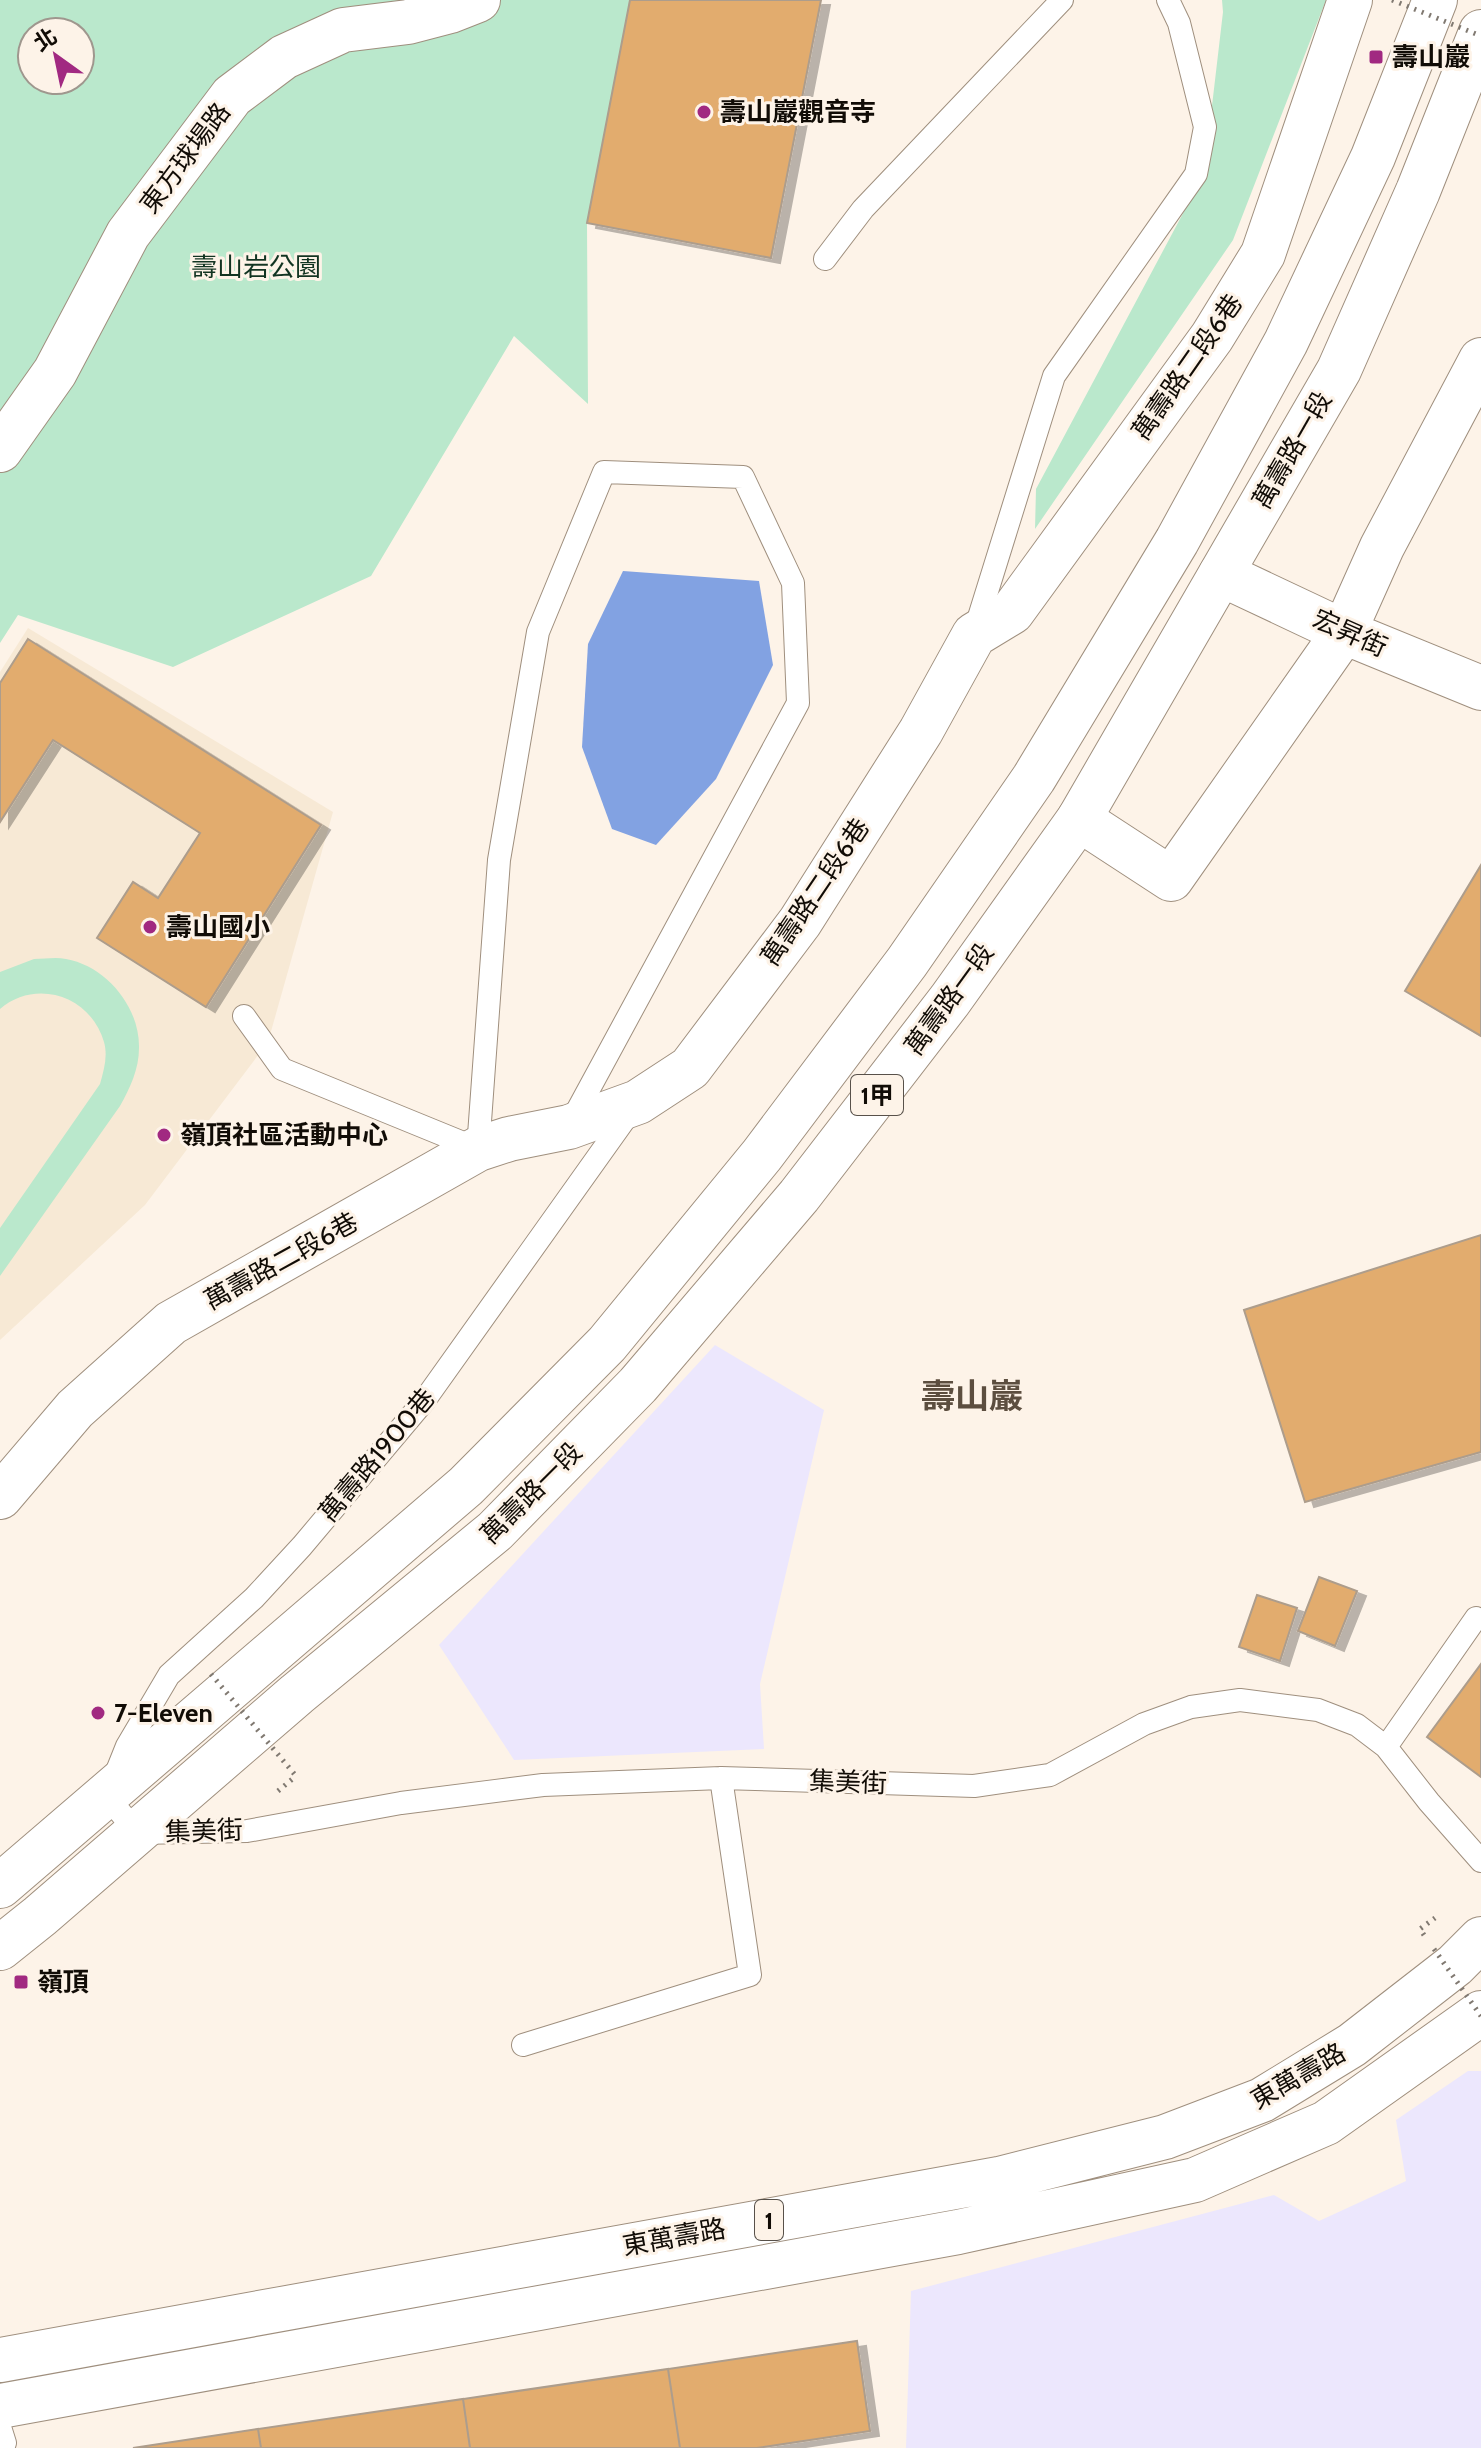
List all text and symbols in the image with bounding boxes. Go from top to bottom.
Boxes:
north arrow [16,16,96,96]
text: 北 [29,22,62,57]
place label: 壽山巖 [1392,41,1470,73]
marker: 壽山巖 [1367,48,1385,66]
street label: 東方球場路 [133,96,237,220]
place label: 壽山巖觀音寺 [720,96,876,128]
marker: 壽山巖觀音寺 [695,103,713,121]
park label: 壽山岩公園 [191,251,321,283]
street label: 萬壽路二段6巷 [1125,288,1249,446]
street label: 萬壽路一段 [1246,386,1338,514]
street label: 宏昇街 [1308,603,1392,663]
street label: 萬壽路二段6巷 [754,812,876,972]
place label: 壽山國小 [166,911,270,943]
marker: 壽山國小 [141,918,159,936]
street label: 萬壽路一段 [898,937,1000,1061]
road number: 1甲 [851,1075,903,1115]
place label: 嶺頂社區活動中心 [180,1119,388,1151]
marker: 嶺頂社區活動中心 [155,1126,173,1144]
street label: 萬壽路二段6巷 [199,1206,363,1316]
district label: 壽山巖 [921,1375,1023,1417]
street label: 萬壽路1900巷 [312,1382,442,1528]
street label: 萬壽路一段 [474,1436,588,1550]
place label: 7-Eleven [114,1697,213,1729]
marker: 7-Eleven [89,1704,107,1722]
street label: 集美街 [808,1765,888,1799]
street label: 集美街 [164,1814,244,1848]
place label: 嶺頂 [37,1966,89,1998]
marker: 嶺頂 [12,1973,30,1991]
street label: 東萬壽路 [1245,2036,1351,2116]
road number: 1 [755,2200,783,2240]
street label: 東萬壽路 [620,2212,728,2262]

